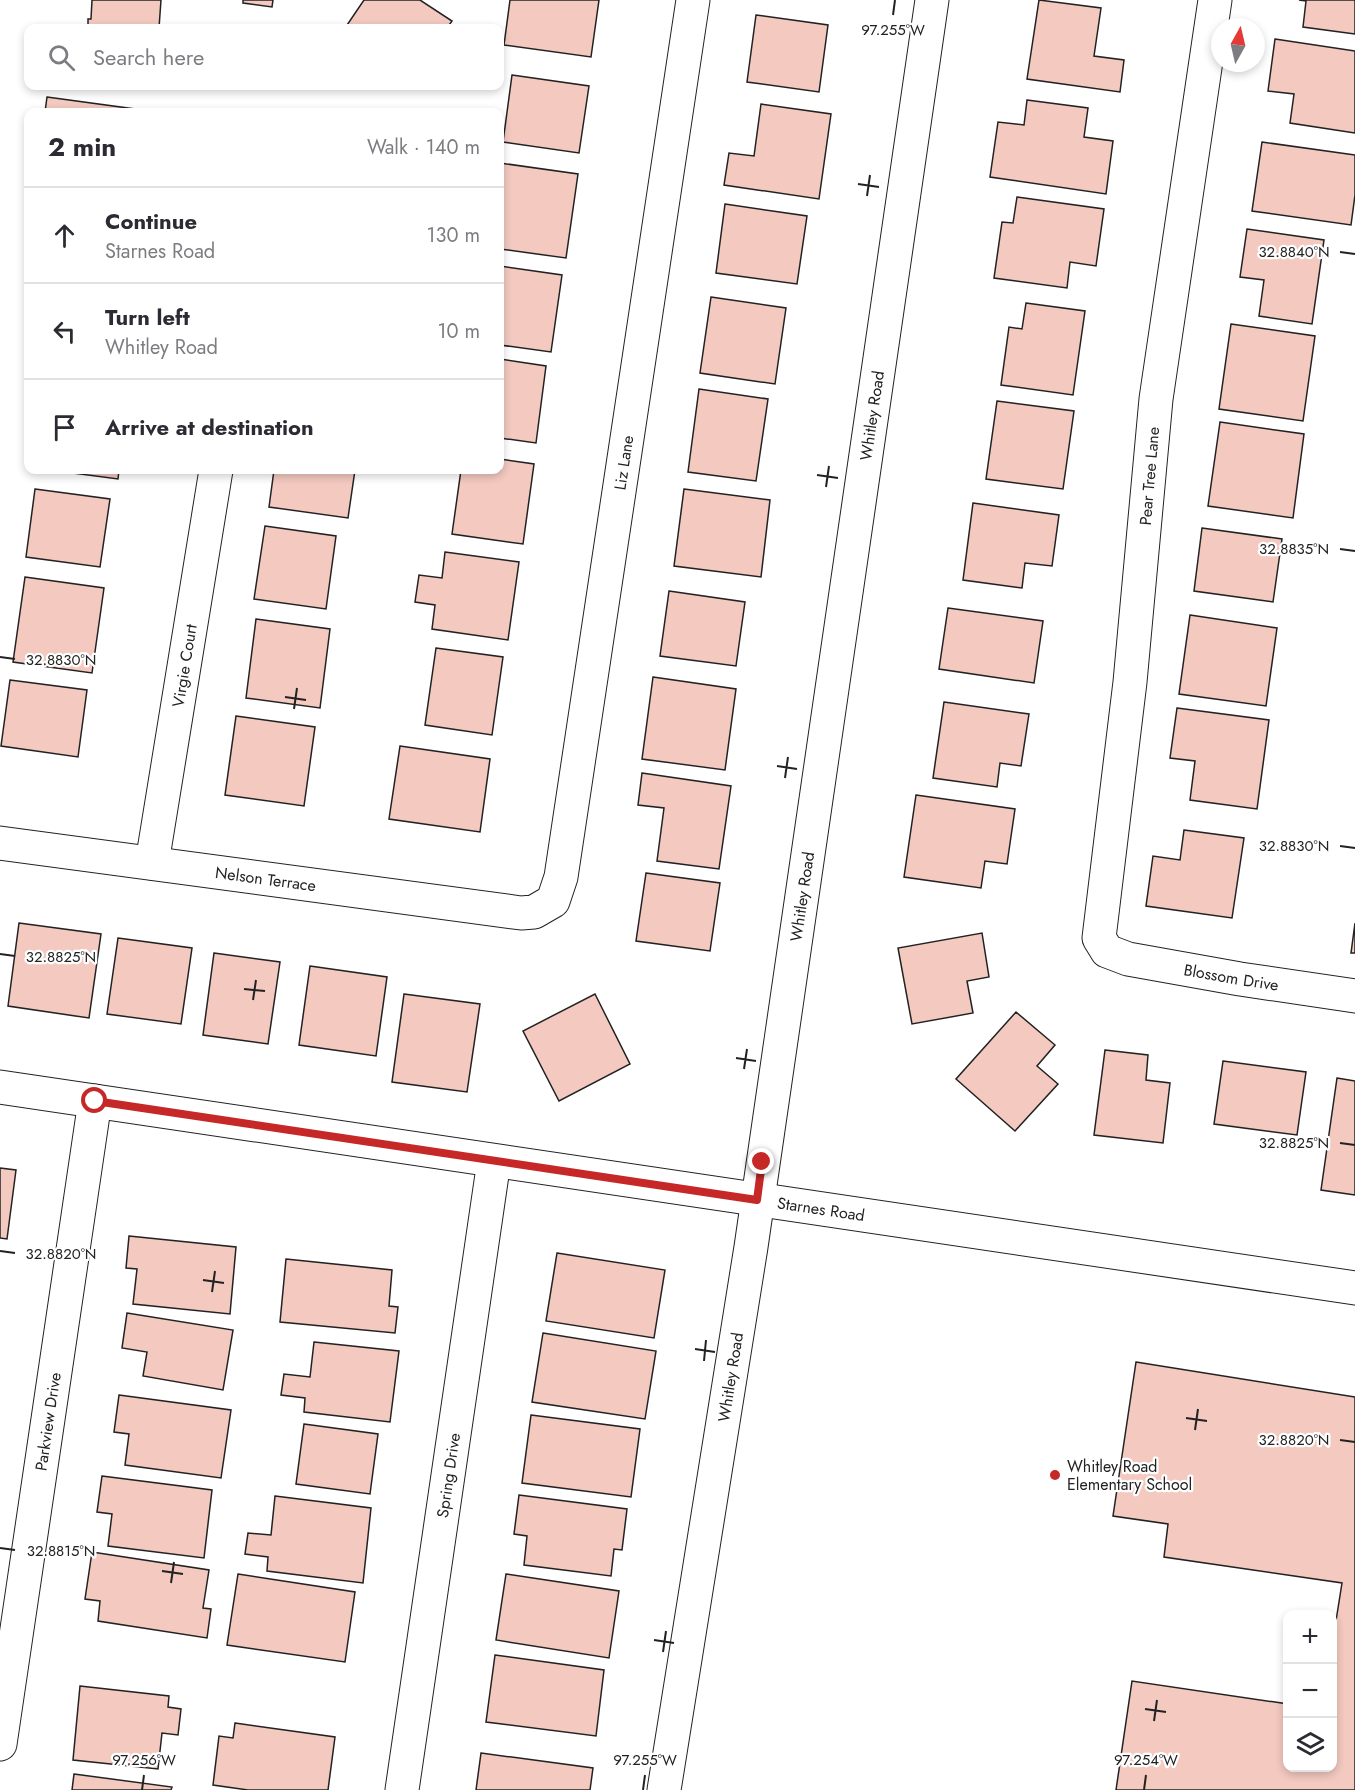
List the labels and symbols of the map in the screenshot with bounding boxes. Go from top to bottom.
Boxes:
north arrow [1211,18,1265,72]
text: 97.255°W [861,19,925,41]
text: 32.8840°N [1258,241,1330,263]
street label: Whitley Road [854,369,890,462]
street label: Pear Tree Lane [1134,426,1165,526]
street label: Liz Lane [608,434,639,492]
text: 32.8835°N [1259,538,1329,560]
street label: Virgie Court [167,622,203,709]
text: 32.8830°N [26,649,96,671]
text: 32.8830°N [1259,835,1329,857]
street label: Whitley Road [784,850,820,943]
street label: Nelson Terrace [214,861,317,897]
text: 32.8825°N [26,946,96,968]
street label: Blossom Drive [1182,958,1280,997]
route start [81,1087,107,1113]
text: 32.8825°N [1259,1132,1329,1154]
route end [748,1148,774,1174]
street label: Starnes Road [776,1191,866,1227]
text: 32.8820°N [26,1243,96,1265]
street label: Whitley Road [712,1331,749,1424]
street label: Parkview Drive [30,1371,67,1472]
text: 32.8820°N [1259,1429,1329,1451]
street label: Spring Drive [431,1431,466,1519]
place label: Whitley Road Elementary School [1067,1455,1192,1496]
marker: Whitley Road Elementary School [1048,1468,1062,1482]
text: 32.8815°N [27,1540,95,1562]
text: 97.256°W [112,1749,176,1771]
text: 97.255°W [613,1749,677,1771]
text: 97.254°W [1114,1749,1178,1771]

